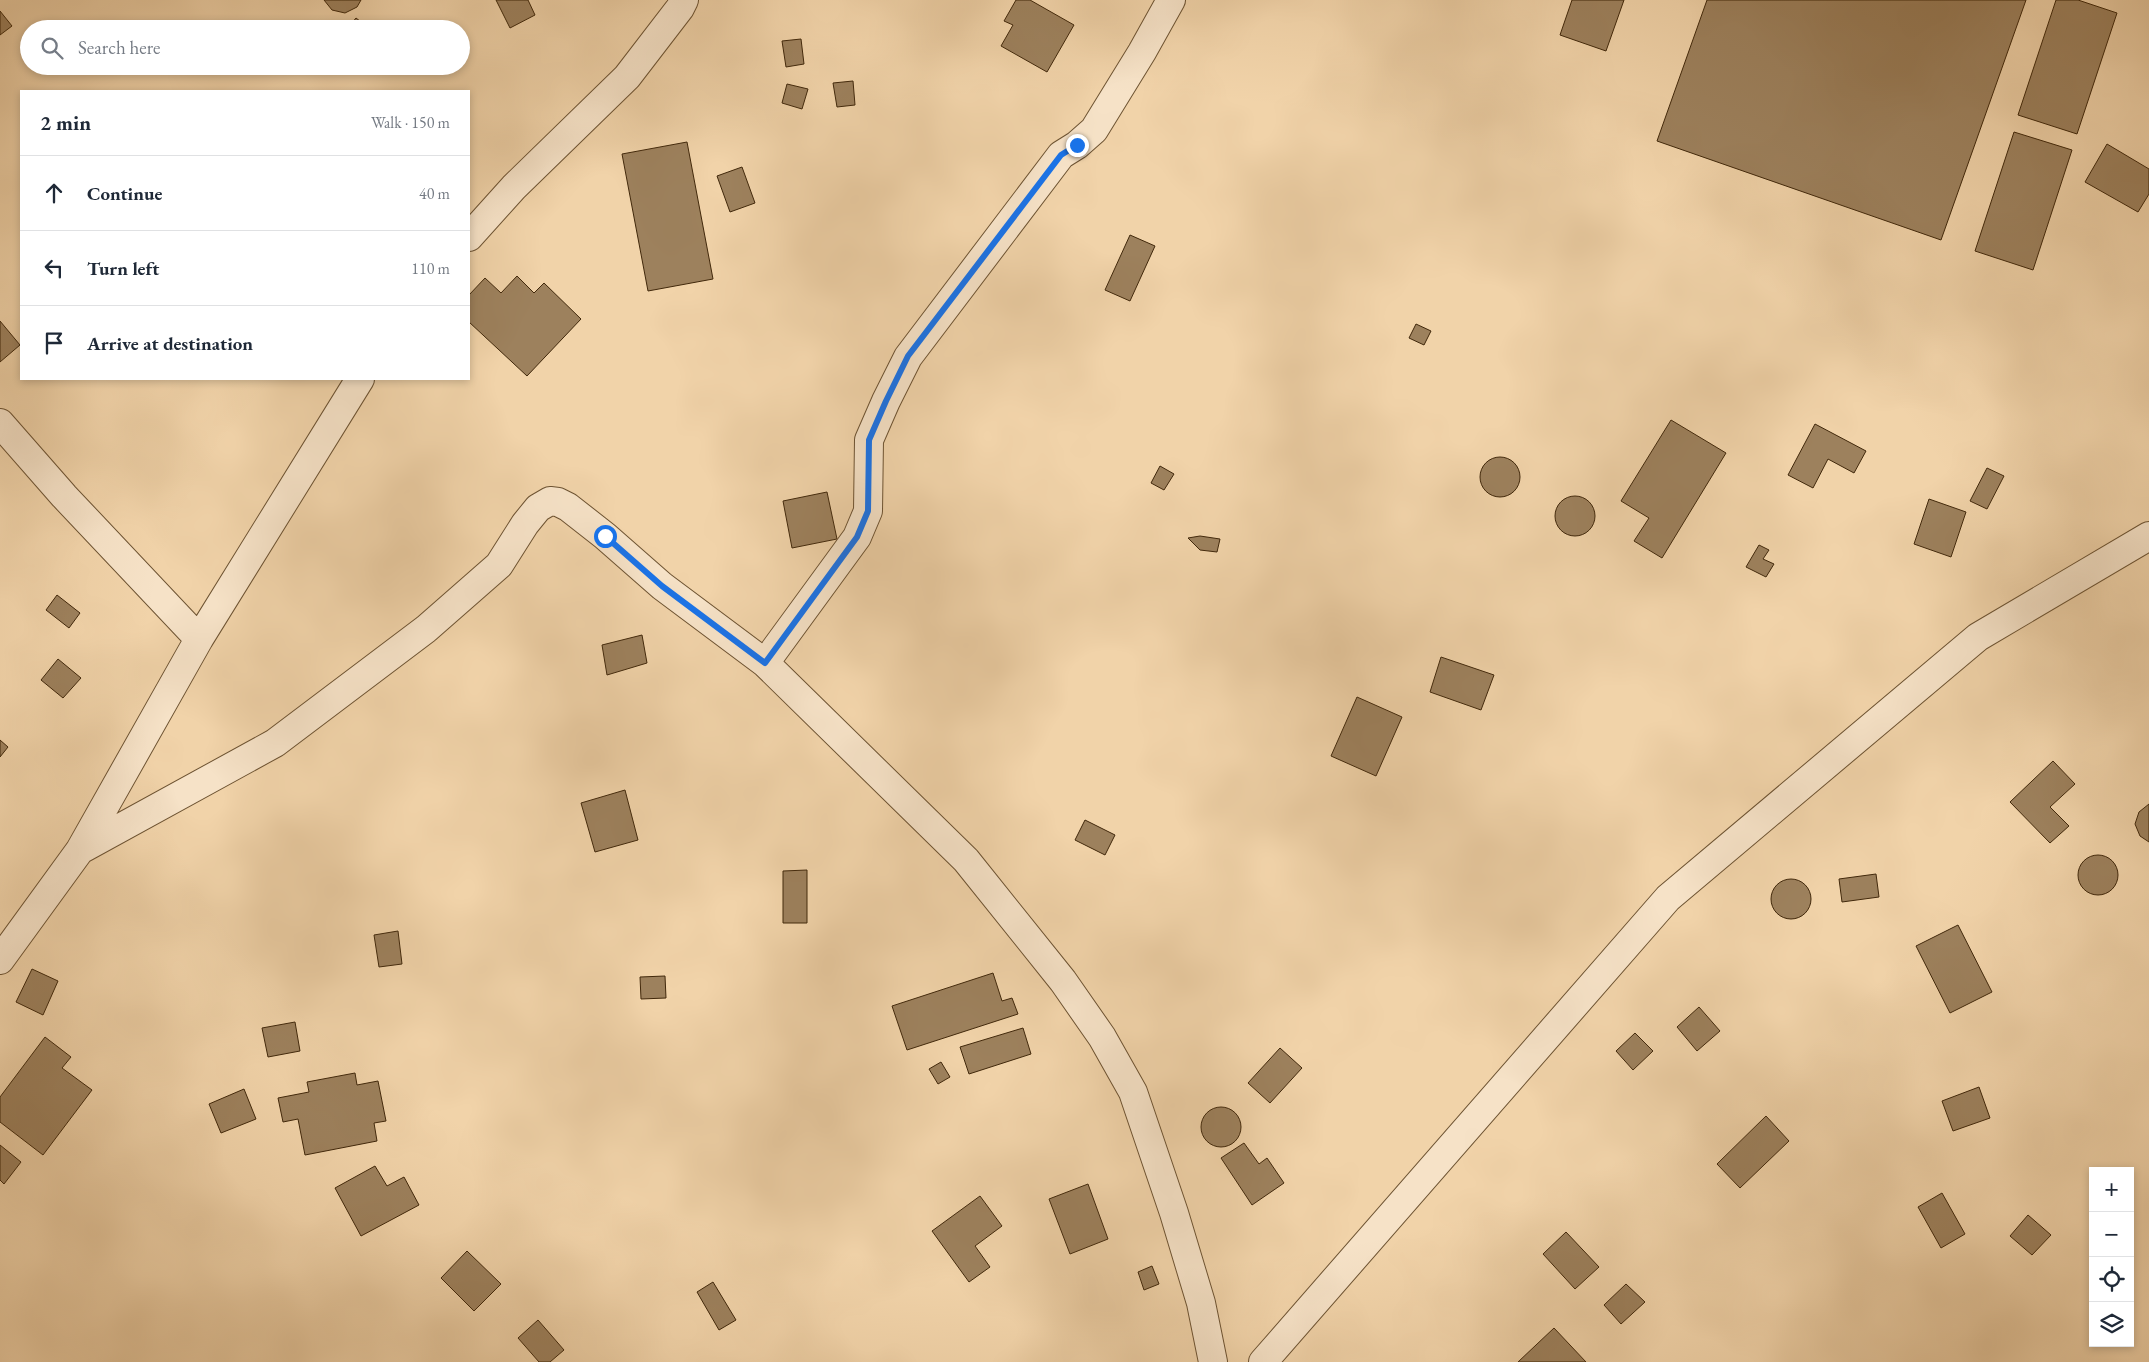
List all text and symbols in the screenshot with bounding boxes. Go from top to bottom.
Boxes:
search box [20,20,470,75]
icon: search [38,34,66,62]
text: Search here [78,35,160,60]
text: 2 min [40,109,91,136]
text: Walk · 150 m [371,112,450,133]
route end [1066,134,1089,157]
icon: ahead [40,179,68,207]
text: Continue [87,181,162,206]
text: 40 m [419,183,450,204]
icon: left [40,254,68,282]
text: Turn left [87,256,159,281]
text: 110 m [411,258,450,279]
icon: arrive [40,329,68,357]
text: Arrive at destination [87,331,253,356]
route start [594,525,617,548]
map controls [2089,1167,2134,1347]
button: + [2089,1167,2134,1212]
button: − [2089,1212,2134,1257]
button: locate [2089,1257,2134,1302]
button: layers [2089,1302,2134,1347]

